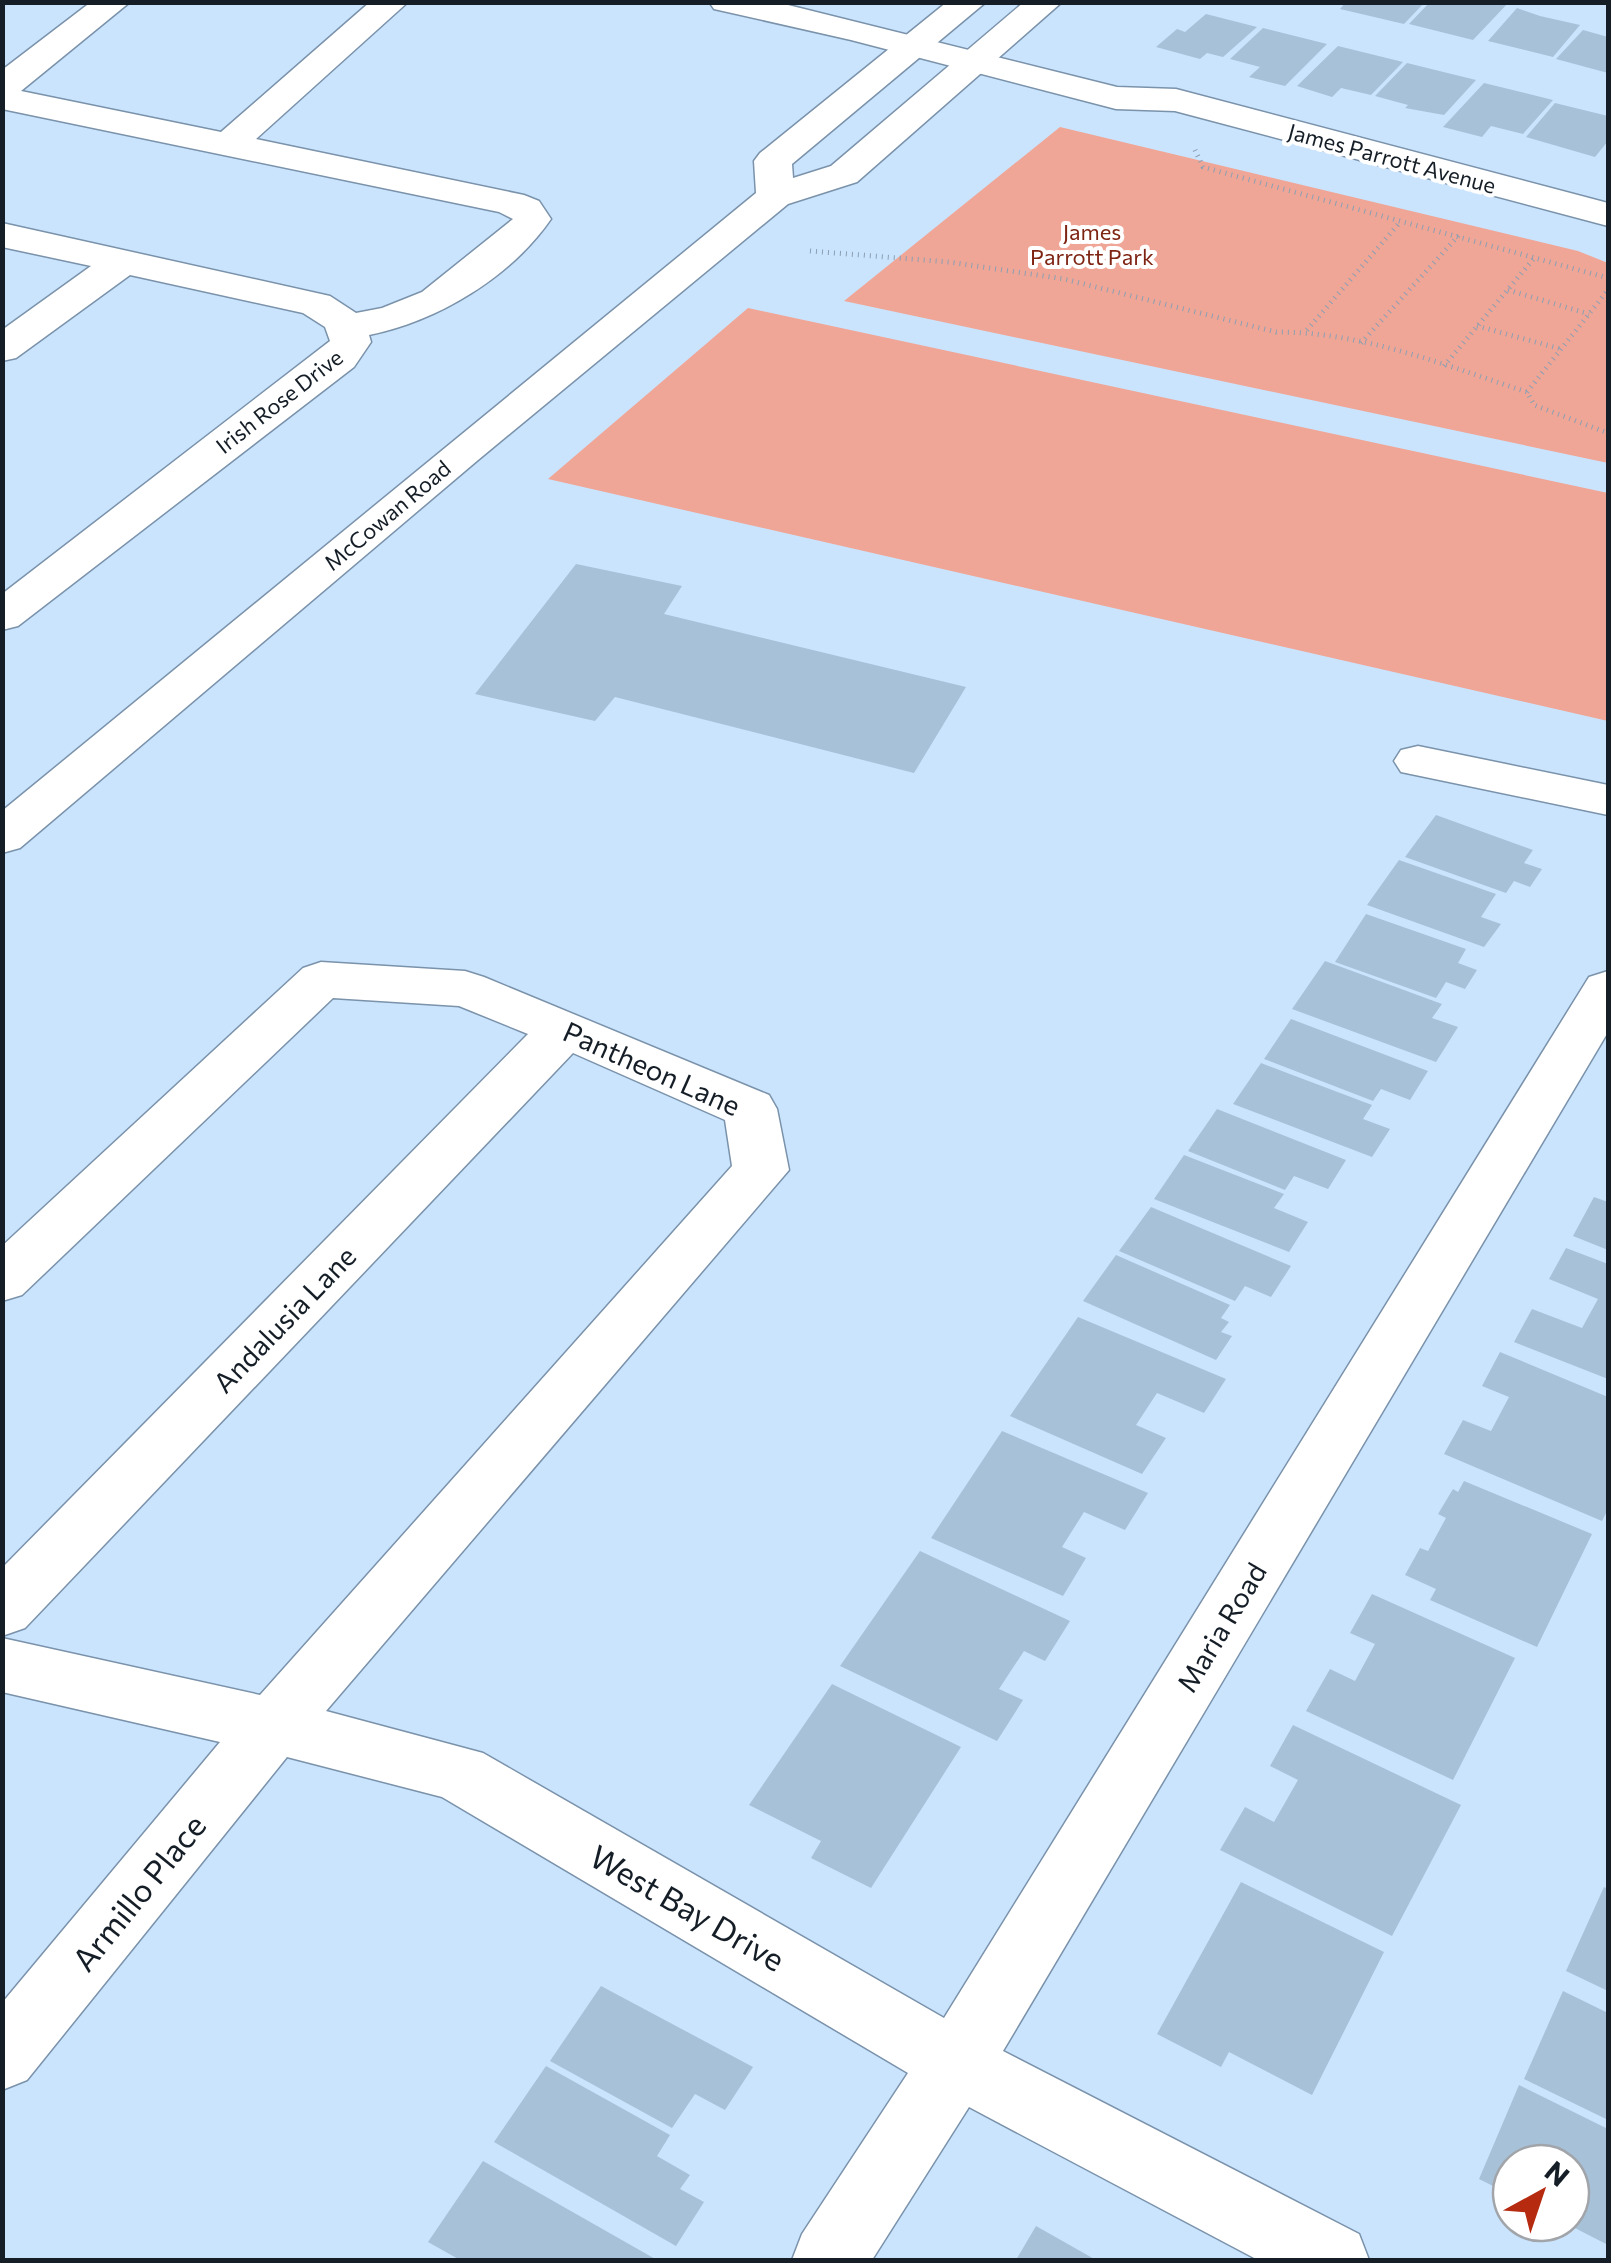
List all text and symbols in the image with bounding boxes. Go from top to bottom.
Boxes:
street label: James Parrott Avenue [1285,117,1499,199]
park label: James Parrott Park [1030,218,1154,270]
street label: Irish Rose Drive [210,343,348,459]
street label: McCowan Road [318,454,456,576]
street label: Pantheon Lane [558,1014,746,1122]
street label: Andalusia Lane [206,1239,362,1399]
street label: Maria Road [1169,1556,1273,1698]
street label: Armillo Place [63,1806,213,1978]
street label: West Bay Drive [584,1835,792,1979]
north arrow [1491,2143,1591,2243]
text: N [1539,2153,1577,2193]

